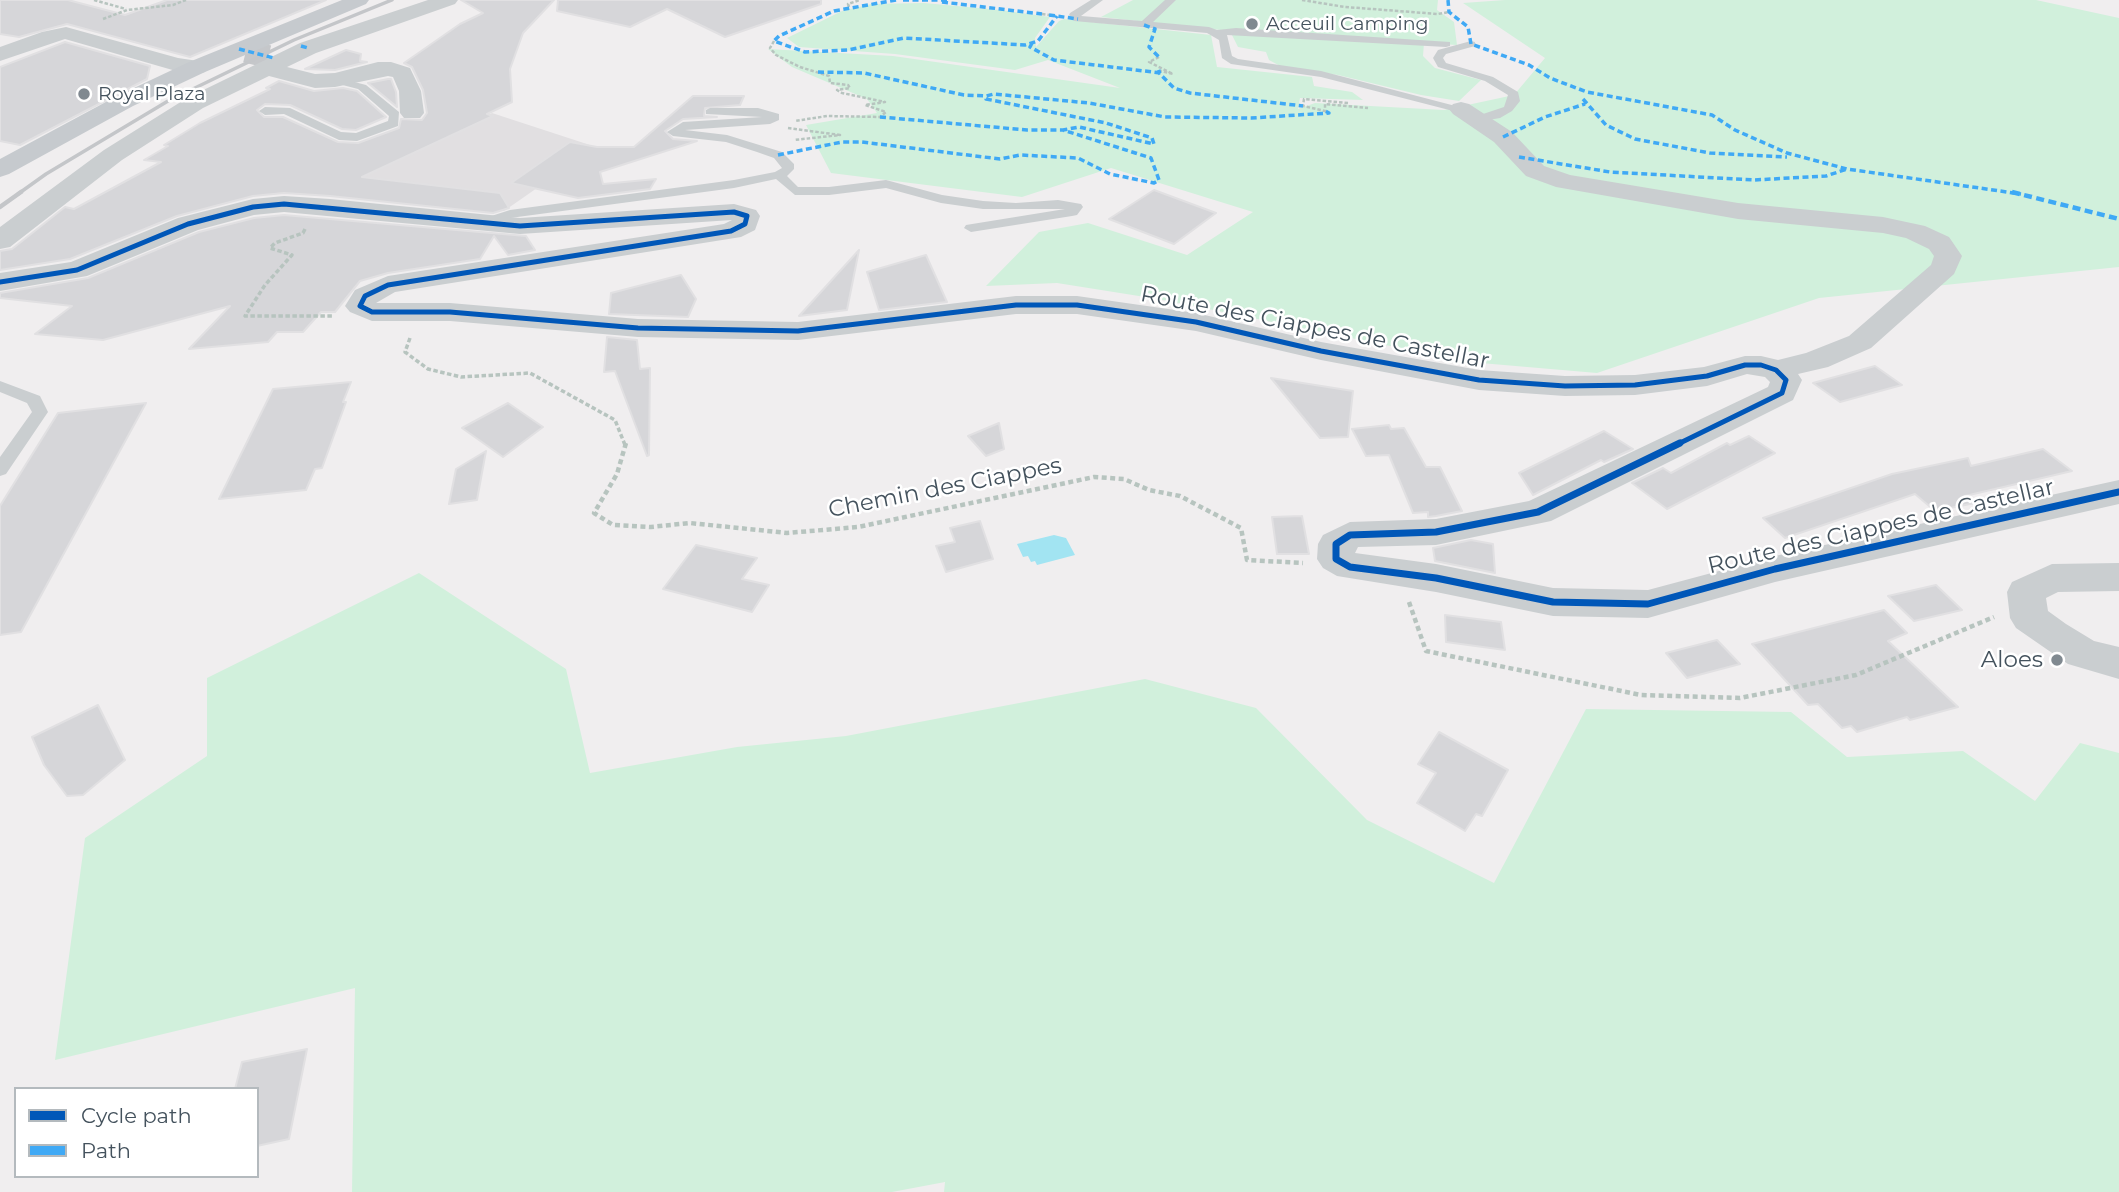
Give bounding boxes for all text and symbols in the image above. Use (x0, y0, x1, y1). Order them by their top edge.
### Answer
place label: Acceuil Camping (1266, 13, 1429, 35)
marker: Acceuil Camping (1244, 16, 1260, 32)
place label: Royal Plaza (98, 83, 205, 105)
marker: Royal Plaza (76, 86, 92, 102)
street label: Route des Ciappes de Castellar (1138, 281, 1492, 375)
street label: Chemin des Ciappes (826, 452, 1064, 524)
street label: Route des Ciappes de Castellar (1705, 474, 2057, 580)
place label: Aloes (1981, 646, 2043, 674)
marker: Aloes (2049, 652, 2065, 668)
legend (14, 1087, 259, 1178)
text: Cycle path (81, 1103, 192, 1128)
text: Path (81, 1138, 131, 1163)

